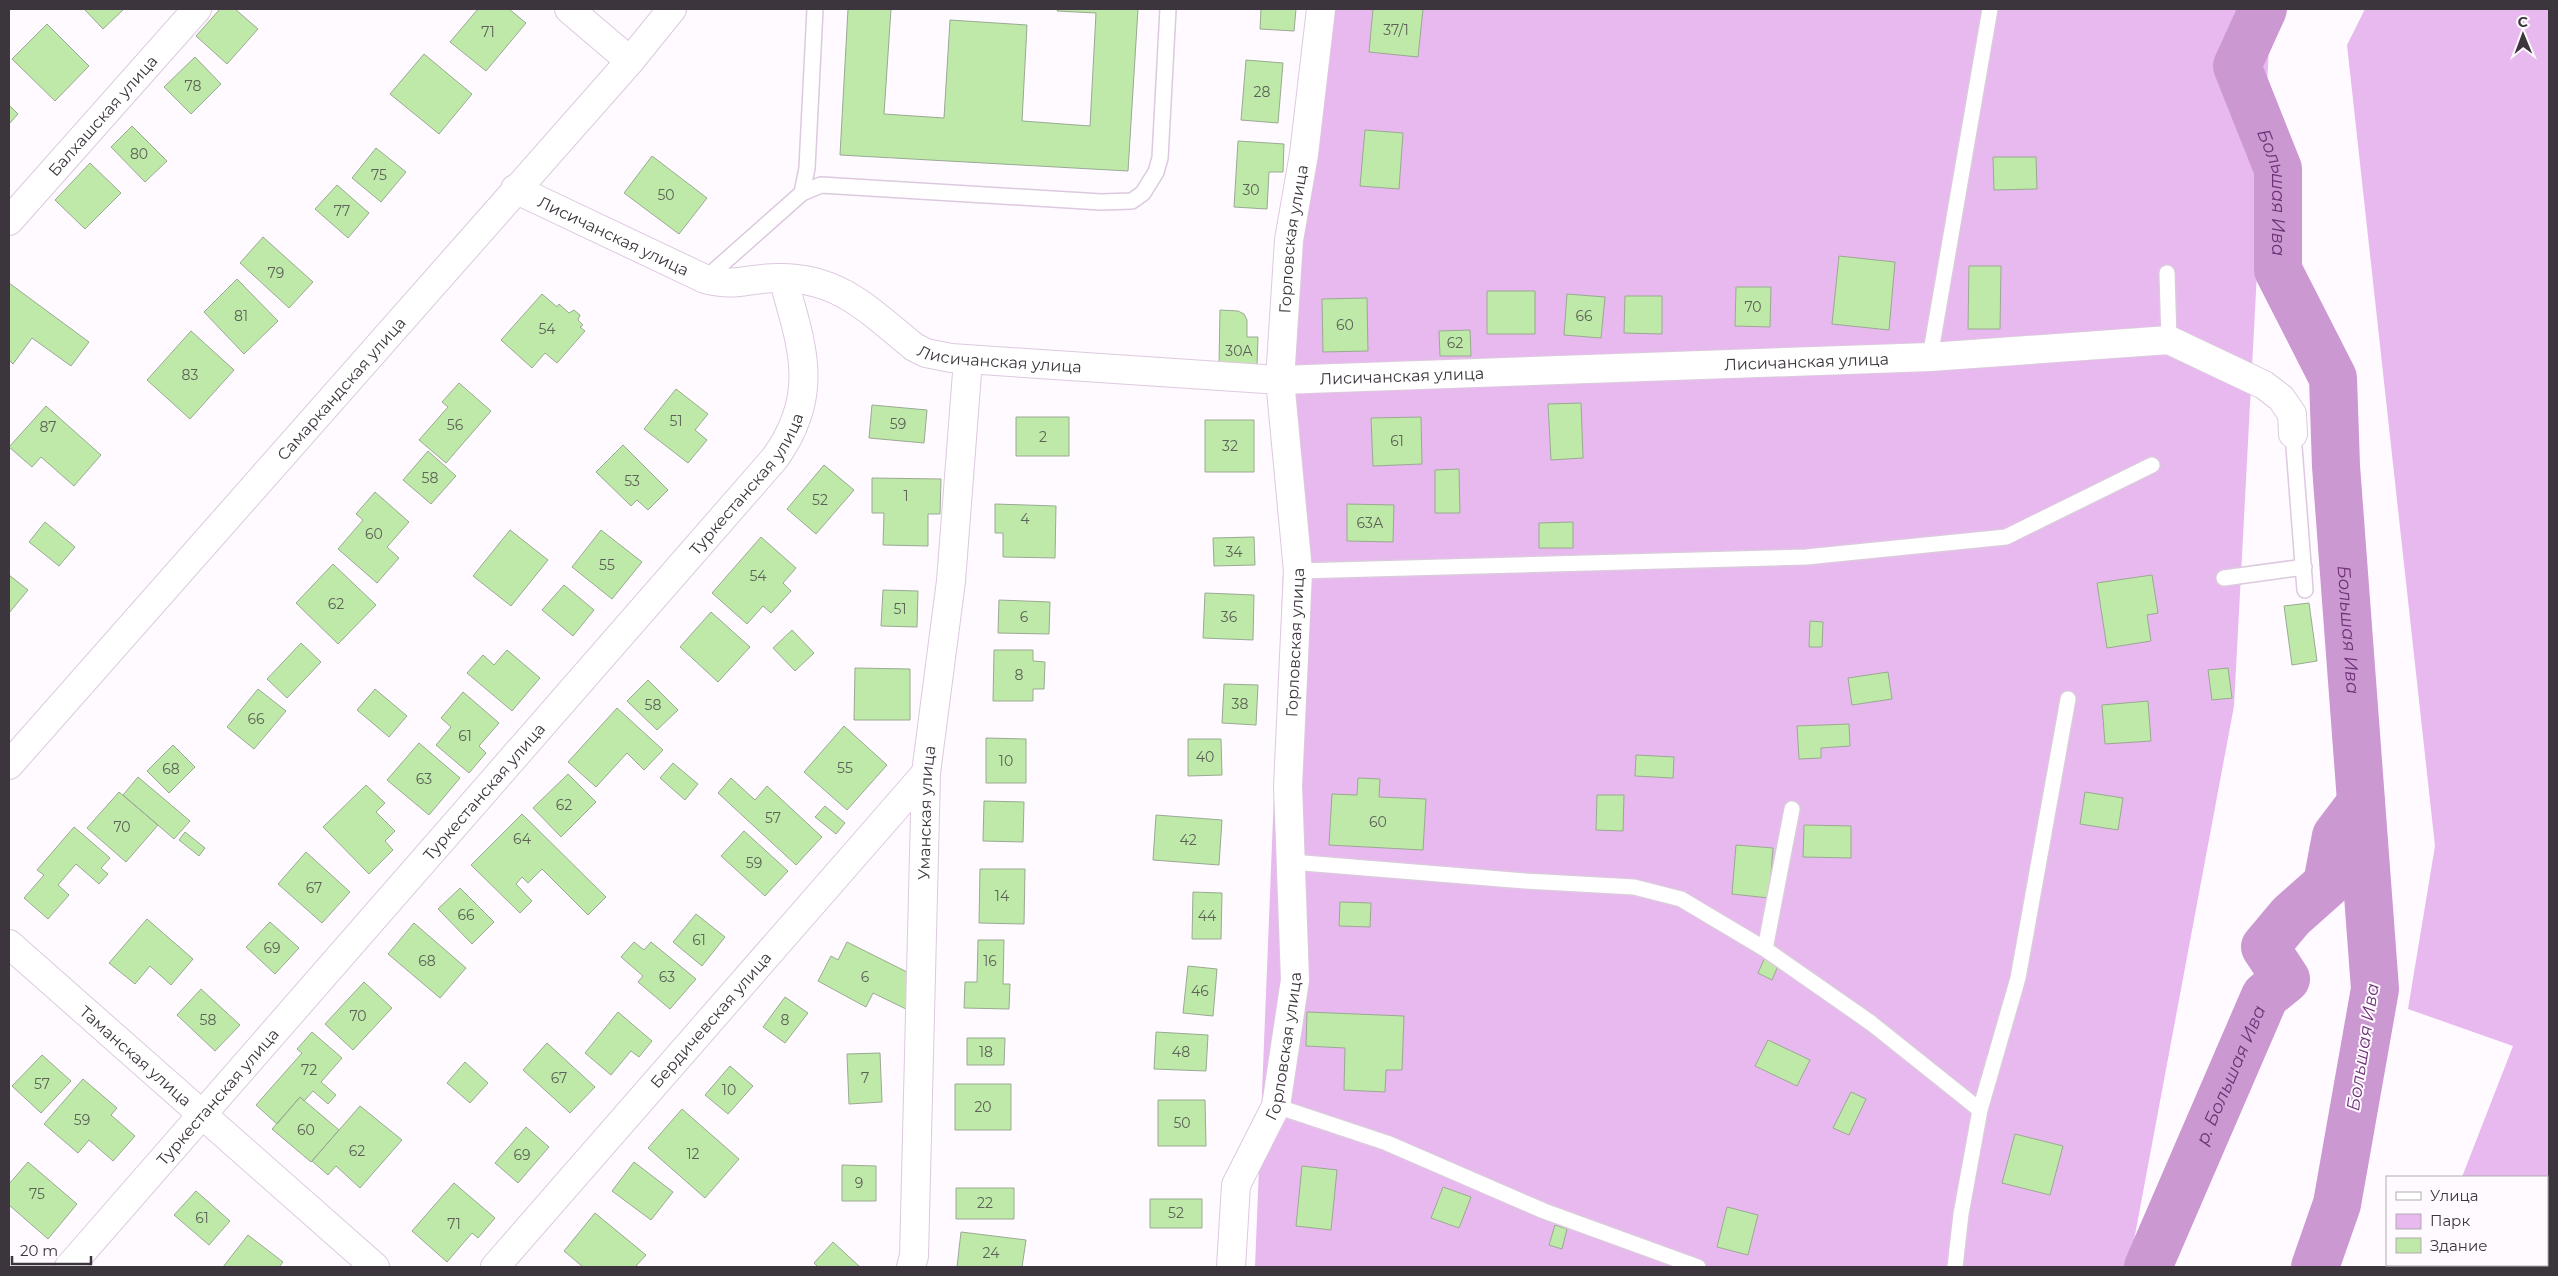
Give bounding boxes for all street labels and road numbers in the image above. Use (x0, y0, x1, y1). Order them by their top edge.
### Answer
street label: Балхашская улица (44, 52, 161, 180)
street label: Горловская улица (1275, 163, 1312, 314)
street label: Лисичанская улица (535, 192, 692, 280)
street label: Самаркандская улица (273, 313, 410, 464)
street label: Лисичанская улица (914, 341, 1082, 377)
street label: Лисичанская улица (1724, 349, 1889, 374)
street label: Лисичанская улица (1319, 364, 1484, 389)
street label: Туркестанская улица (686, 411, 807, 559)
street label: Горловская улица (1282, 567, 1308, 718)
street label: Туркестанская улица (419, 719, 549, 864)
street label: Уманская улица (914, 744, 939, 880)
street label: Бердичевская улица (646, 948, 776, 1092)
street label: Горловская улица (1261, 972, 1305, 1124)
street label: Таманская улица (76, 1002, 195, 1110)
street label: Туркестанская улица (153, 1025, 283, 1169)

